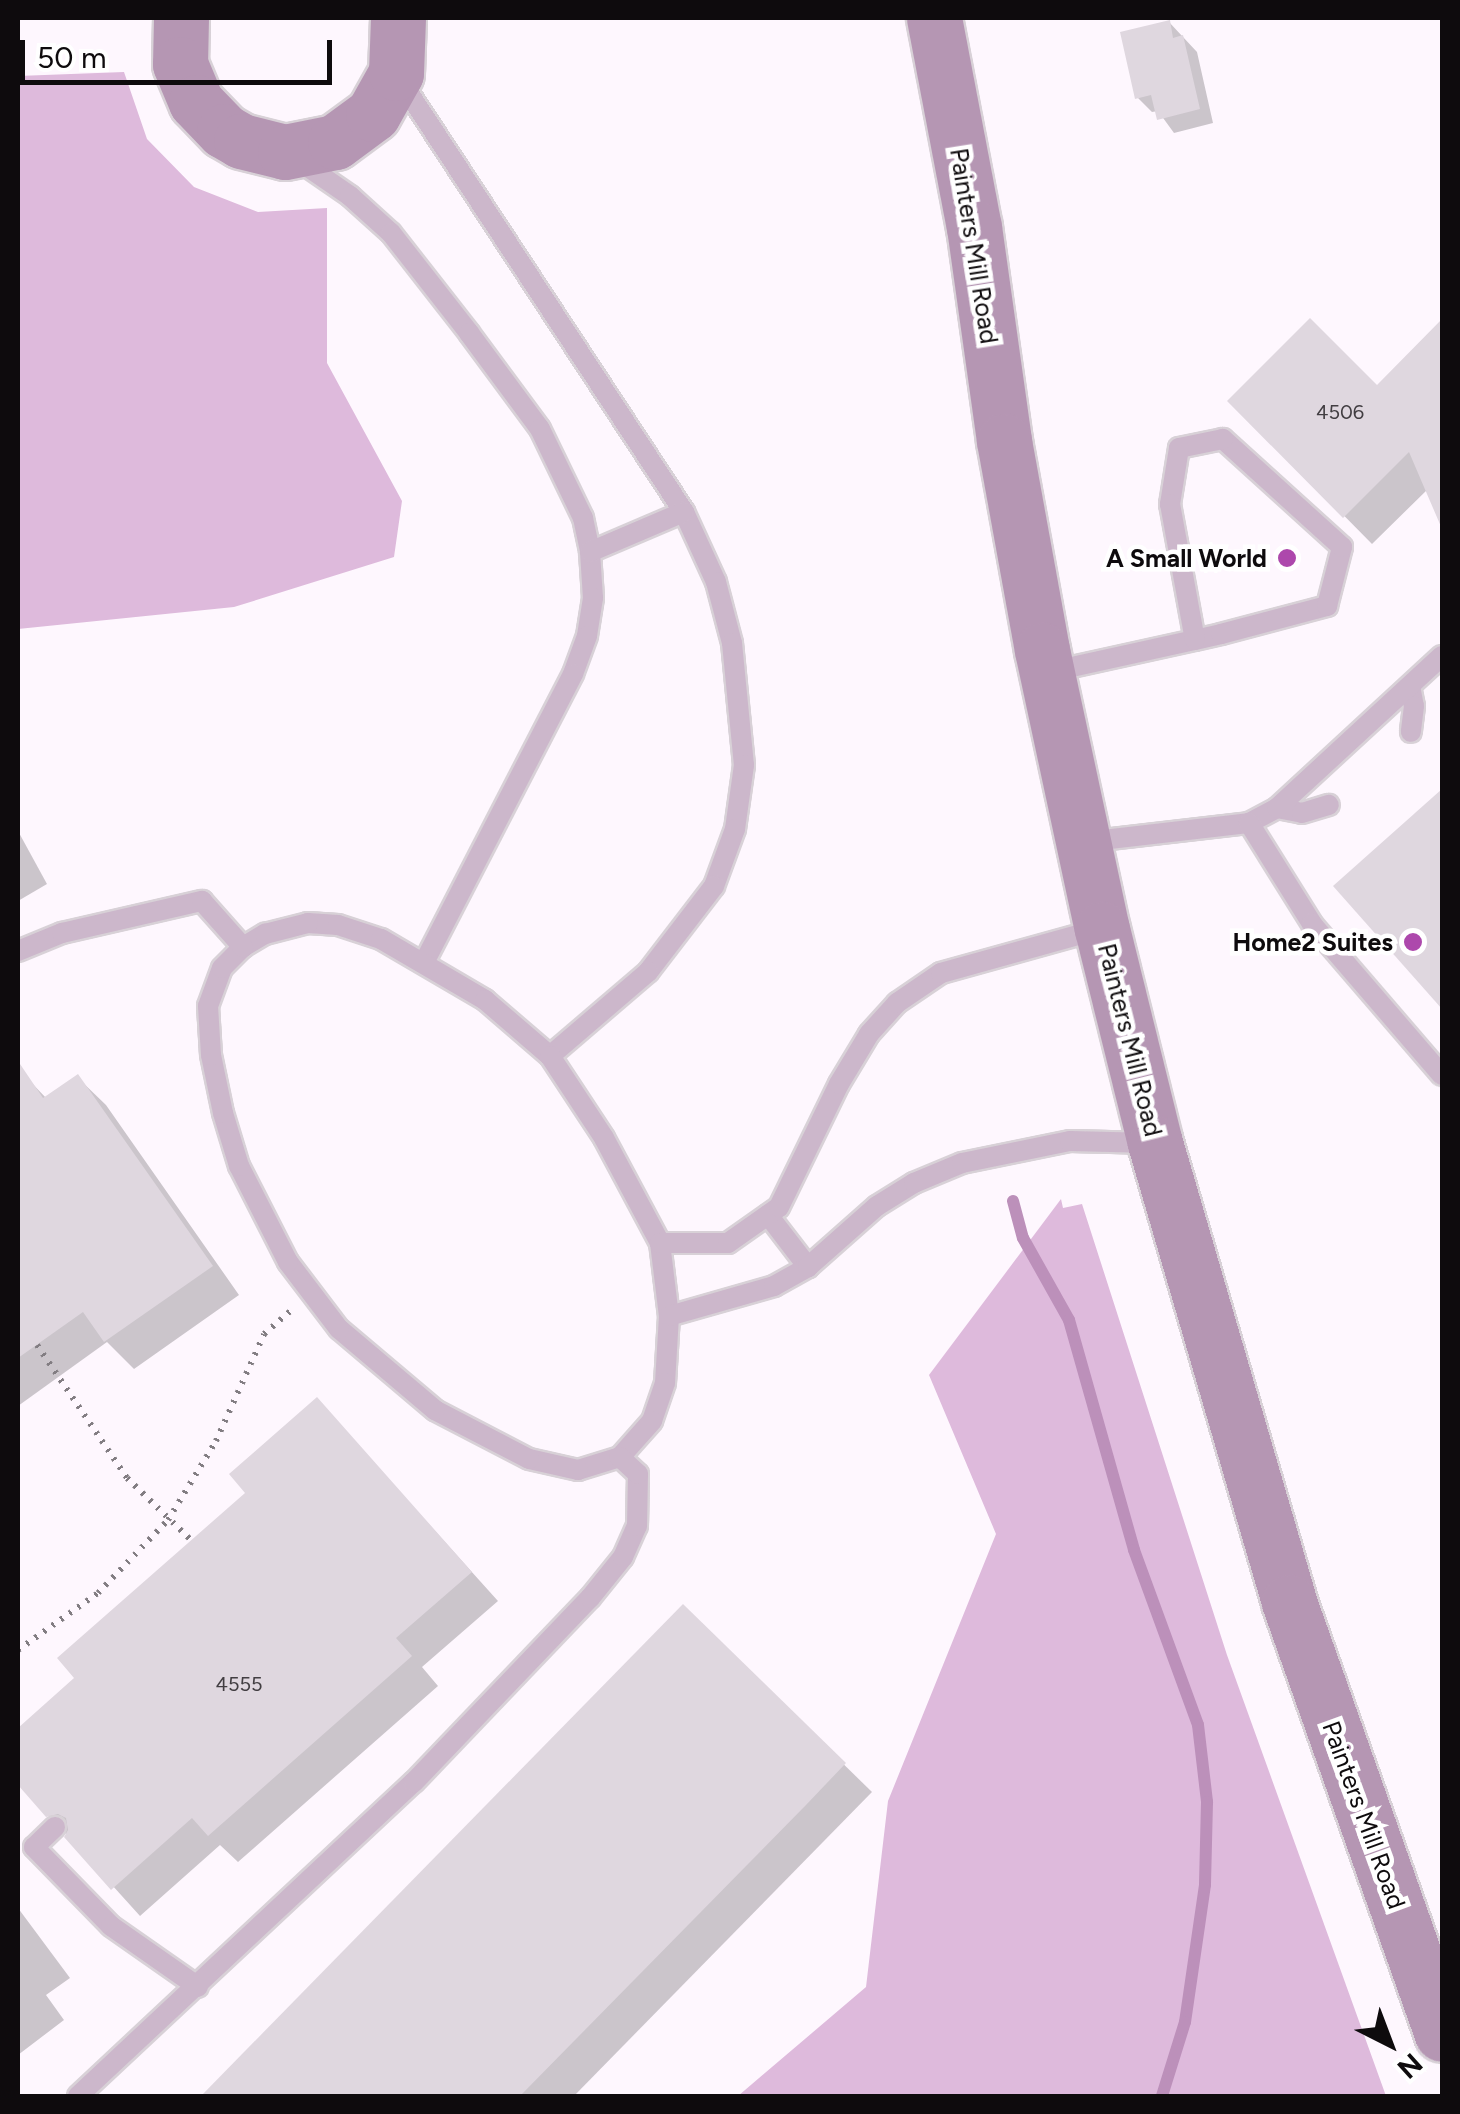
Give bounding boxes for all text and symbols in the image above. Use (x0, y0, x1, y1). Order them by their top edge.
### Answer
scale bar (25, 20, 338, 82)
text: 50 m (37, 39, 106, 76)
street label: Painters Mill Road (944, 146, 1004, 346)
house number: 4506 (1316, 400, 1364, 424)
place label: A Small World (1106, 543, 1267, 573)
marker: A Small World (1276, 547, 1298, 569)
place label: Home2 Suites (1232, 927, 1393, 957)
marker: Home2 Suites (1402, 931, 1424, 953)
street label: Painters Mill Road (1092, 940, 1168, 1140)
house number: 4555 (216, 1672, 262, 1696)
street label: Painters Mill Road (1316, 1717, 1412, 1913)
north arrow (1340, 1994, 1440, 2094)
text: N (1391, 2046, 1429, 2086)

